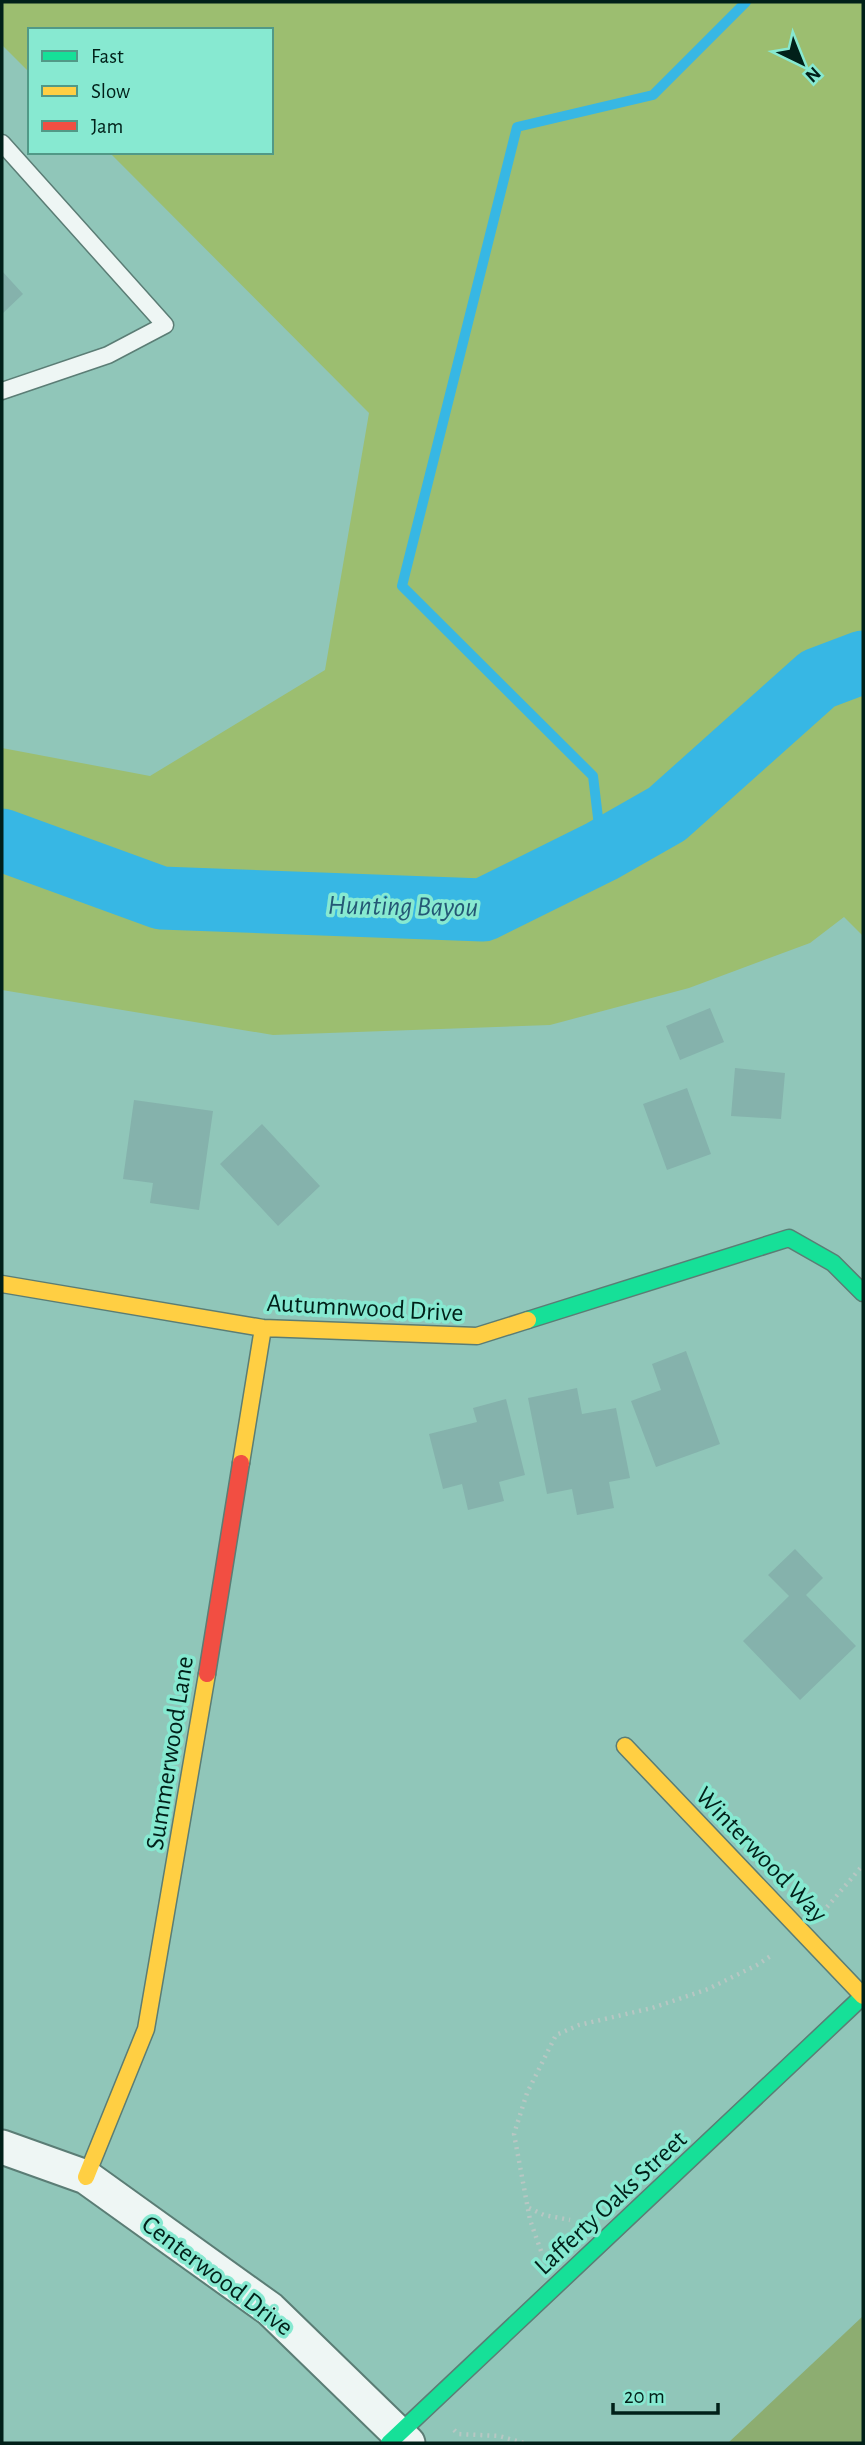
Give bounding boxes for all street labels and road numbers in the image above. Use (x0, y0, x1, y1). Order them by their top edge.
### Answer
street label: Autumnwood Drive (266, 1290, 464, 1326)
street label: Summerwood Lane (142, 1654, 198, 1852)
street label: Winterwood Way (691, 1782, 832, 1927)
street label: Lafferty Oaks Street (530, 2126, 692, 2280)
street label: Centerwood Drive (137, 2211, 298, 2341)

